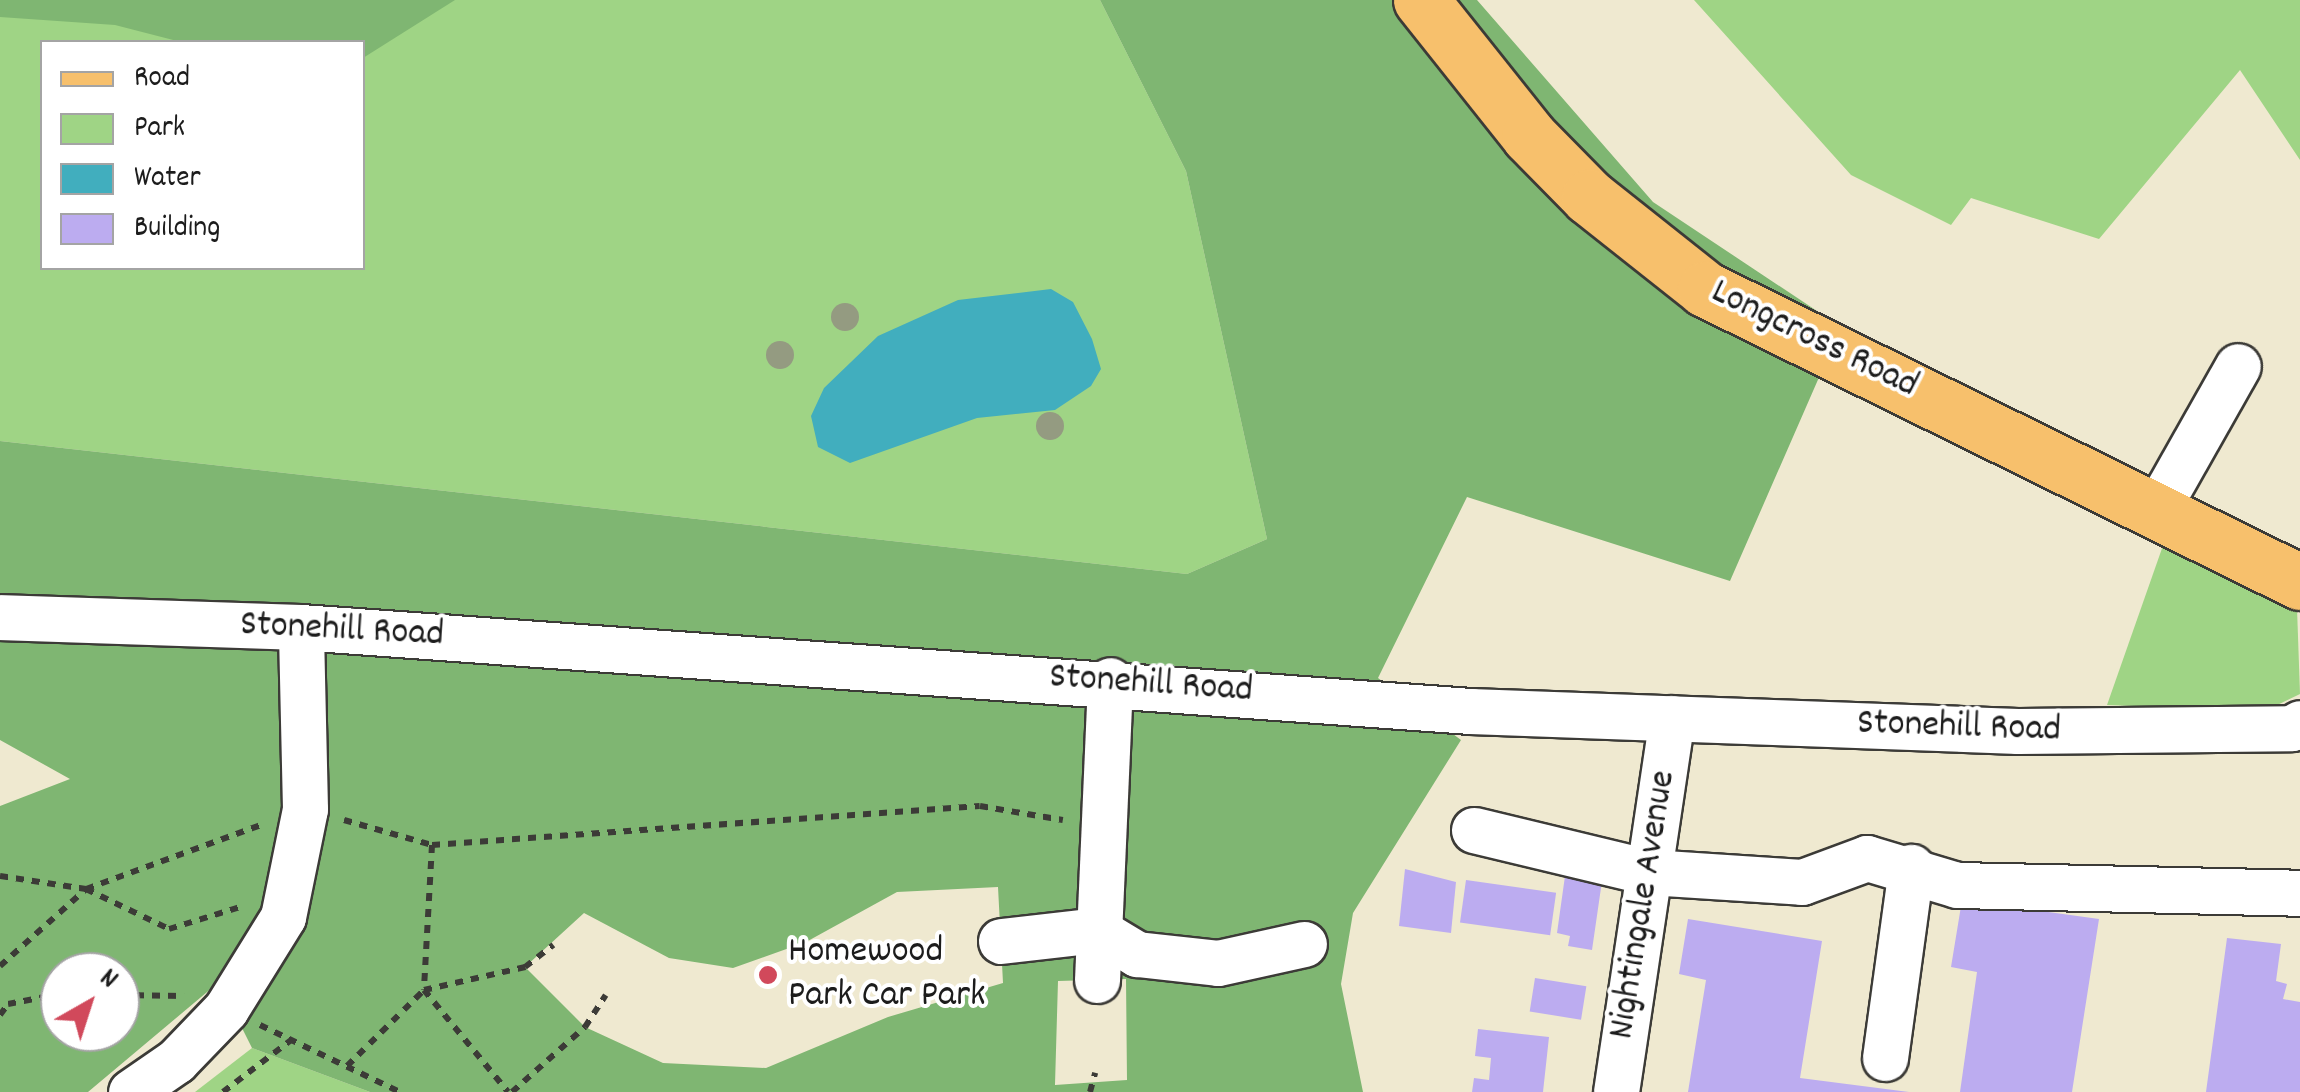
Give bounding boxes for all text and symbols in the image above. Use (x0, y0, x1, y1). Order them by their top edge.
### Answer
legend (40, 40, 365, 270)
text: Road (134, 58, 190, 101)
text: Park (134, 108, 185, 151)
text: Water (134, 158, 201, 201)
text: Building (134, 208, 220, 251)
street label: Longcross Road (1703, 270, 1925, 410)
street label: Stonehill Road (239, 603, 445, 659)
street label: Stonehill Road (1048, 655, 1254, 715)
street label: Stonehill Road (1856, 702, 2062, 754)
street label: Nightingale Avenue (1600, 767, 1688, 1043)
place label: Homewood Park Car Park (788, 930, 986, 1019)
north arrow (40, 952, 140, 1052)
text: N (90, 960, 126, 1000)
marker: Homewood Park Car Park (757, 964, 779, 986)

